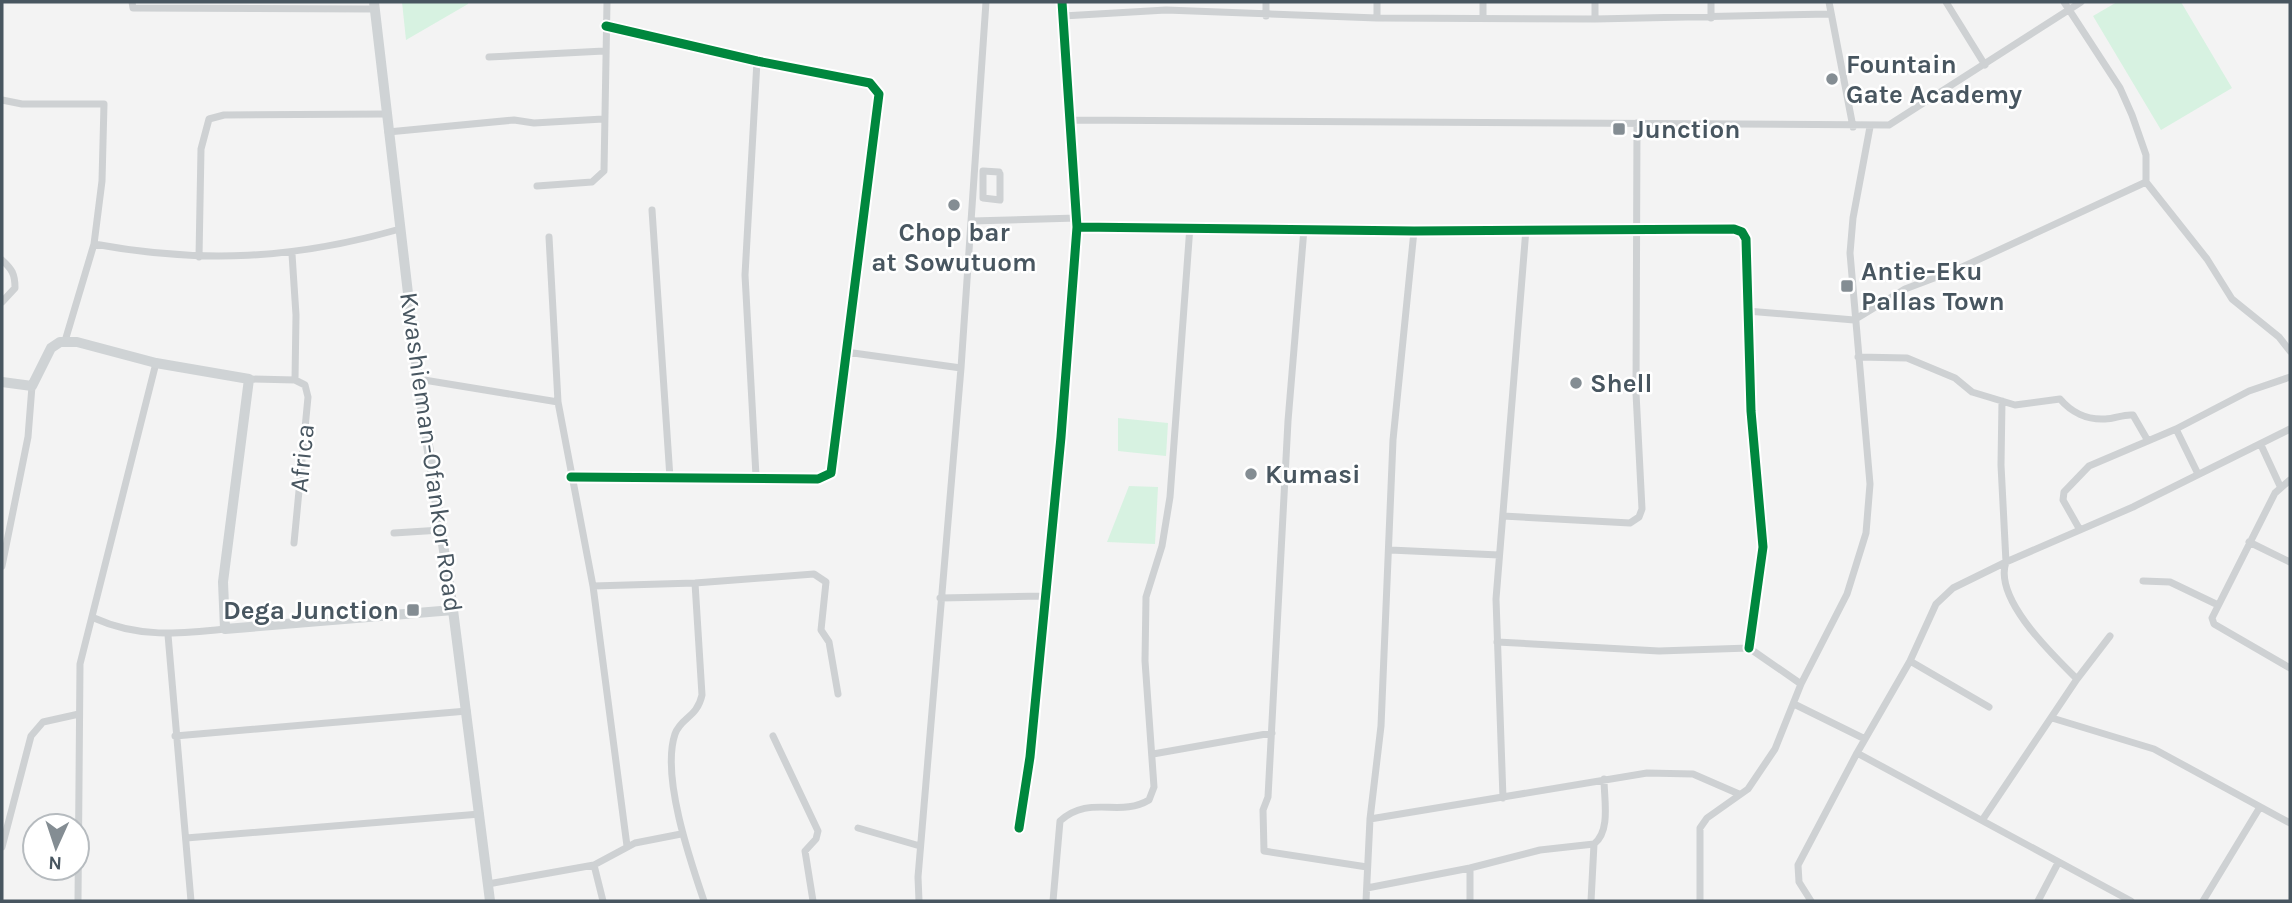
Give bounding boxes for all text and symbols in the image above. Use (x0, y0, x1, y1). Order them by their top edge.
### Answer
place label: Fountain Gate Academy (1846, 49, 2022, 110)
marker: Fountain Gate Academy (1824, 71, 1840, 87)
place label: Junction (1633, 114, 1741, 145)
marker: Junction (1611, 121, 1627, 137)
marker: Chop bar at Sowutuom (946, 197, 962, 213)
place label: Chop bar at Sowutuom (871, 217, 1037, 278)
place label: Antie-Eku Pallas Town (1861, 256, 2005, 317)
marker: Antie-Eku Pallas Town (1839, 278, 1855, 294)
street label: Kwashieman-Ofankor Road (393, 290, 469, 614)
place label: Shell (1590, 368, 1652, 399)
marker: Shell (1568, 375, 1584, 391)
street label: Africa (283, 422, 321, 494)
place label: Kumasi (1265, 459, 1360, 490)
marker: Kumasi (1243, 466, 1259, 482)
place label: Dega Junction (223, 595, 399, 626)
marker: Dega Junction (405, 602, 421, 618)
north arrow (21, 812, 91, 882)
text: N (48, 852, 63, 874)

